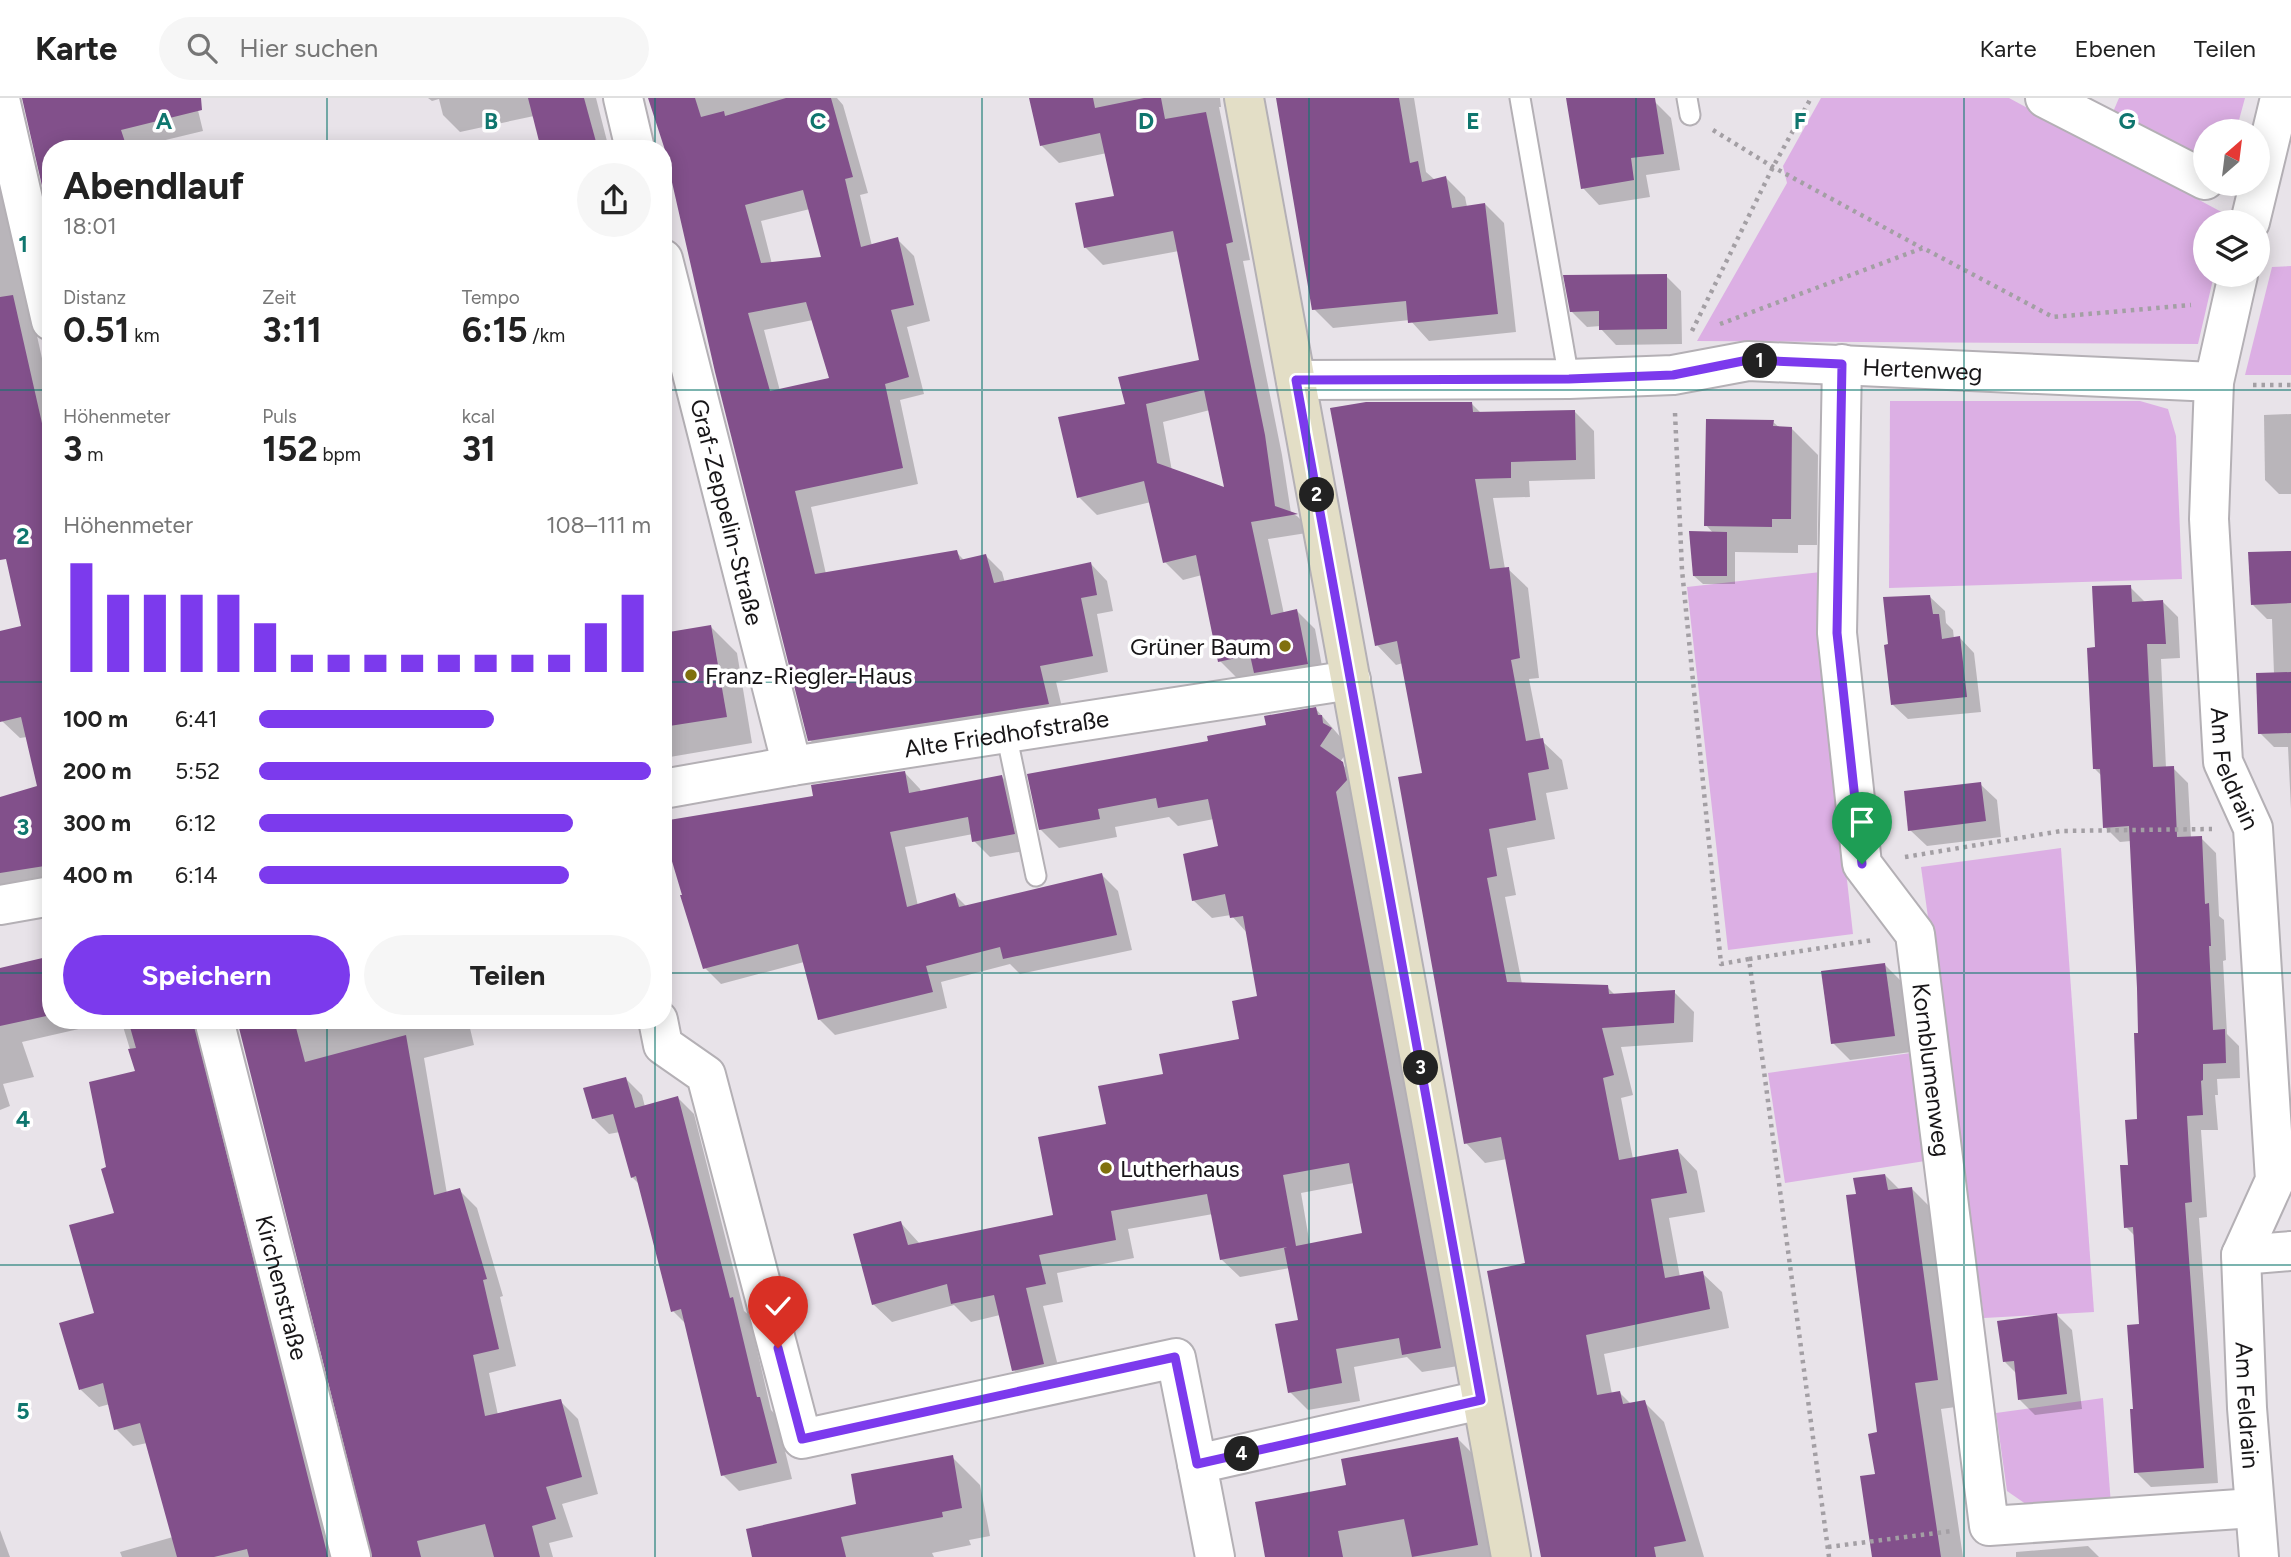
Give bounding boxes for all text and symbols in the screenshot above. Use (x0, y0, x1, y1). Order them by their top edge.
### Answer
search box (159, 17, 649, 80)
text: Karte (35, 29, 117, 68)
icon: search (183, 29, 221, 67)
text: Hier suchen (239, 32, 378, 64)
text: Karte (1980, 34, 2037, 63)
text: Ebenen (2075, 34, 2156, 63)
text: Teilen (2194, 34, 2256, 63)
text: A (156, 107, 173, 135)
text: B (484, 107, 498, 135)
text: C (810, 107, 827, 135)
text: D (1138, 107, 1154, 135)
text: E (1466, 107, 1480, 135)
text: F (1794, 107, 1807, 135)
text: G (2118, 107, 2136, 135)
north arrow (2193, 119, 2270, 196)
map controls (2193, 119, 2270, 287)
text: Abendlauf (63, 163, 244, 209)
button: share (577, 163, 651, 237)
button: layers (2193, 210, 2270, 287)
text: 18:01 (63, 212, 117, 240)
text: 1 (18, 230, 28, 258)
text: Distanz (63, 286, 126, 309)
text: Zeit (262, 286, 296, 309)
text: Tempo (462, 286, 520, 309)
text: 0.51 (63, 309, 129, 351)
text: 3:11 (262, 309, 322, 351)
text: 6:15 (462, 309, 528, 351)
text: km (129, 324, 160, 347)
text: /km (528, 324, 565, 347)
pin: 1 (1742, 344, 1778, 378)
text: 1 (1755, 349, 1764, 372)
street label: Hertenweg (1862, 352, 1983, 386)
street label: Graf-Zeppelin-Straße (685, 396, 770, 628)
text: Höhenmeter (63, 405, 170, 428)
text: Puls (262, 405, 297, 428)
text: kcal (462, 405, 495, 428)
text: 3 (63, 428, 82, 470)
text: 152 (262, 428, 318, 470)
text: 31 (462, 428, 496, 470)
text: m (82, 443, 103, 466)
text: bpm (318, 443, 361, 466)
pin: 2 (1300, 478, 1334, 512)
text: 2 (1311, 483, 1322, 506)
text: Höhenmeter (63, 511, 193, 539)
text: 108–111 m (546, 511, 651, 539)
text: 2 (16, 522, 30, 550)
place label: Grüner Baum (1130, 632, 1271, 661)
marker: Grüner Baum (1277, 638, 1293, 654)
place label: Franz-Riegler-Haus (705, 661, 912, 690)
marker: Franz-Riegler-Haus (683, 667, 699, 683)
street label: Alte Friedhofstraße (902, 703, 1111, 763)
text: 100 m (63, 705, 128, 733)
text: 6:41 (175, 705, 218, 733)
street label: Am Feldrain (2205, 706, 2266, 834)
text: 200 m (63, 757, 132, 785)
text: 5:52 (175, 757, 220, 785)
pin (1832, 792, 1892, 864)
icon: arrive (1843, 803, 1881, 841)
text: 300 m (63, 809, 131, 837)
text: 6:12 (175, 809, 216, 837)
text: 3 (17, 813, 29, 841)
text: 400 m (63, 861, 133, 889)
text: 6:14 (175, 861, 218, 889)
button: Speichern (63, 935, 350, 1015)
button: Teilen (364, 935, 651, 1015)
street label: Kornblumenweg (1907, 981, 1957, 1158)
pin: 3 (1404, 1051, 1438, 1086)
text: 3 (1415, 1056, 1426, 1079)
text: 4 (16, 1105, 30, 1133)
place label: Lutherhaus (1120, 1154, 1240, 1183)
marker: Lutherhaus (1098, 1160, 1114, 1176)
street label: Kirchenstraße (250, 1212, 315, 1363)
pin (748, 1276, 808, 1348)
icon: check (759, 1287, 797, 1325)
street label: Am Feldrain (2230, 1341, 2266, 1470)
text: 5 (16, 1397, 30, 1425)
pin: 4 (1224, 1436, 1260, 1472)
text: 4 (1235, 1442, 1248, 1465)

